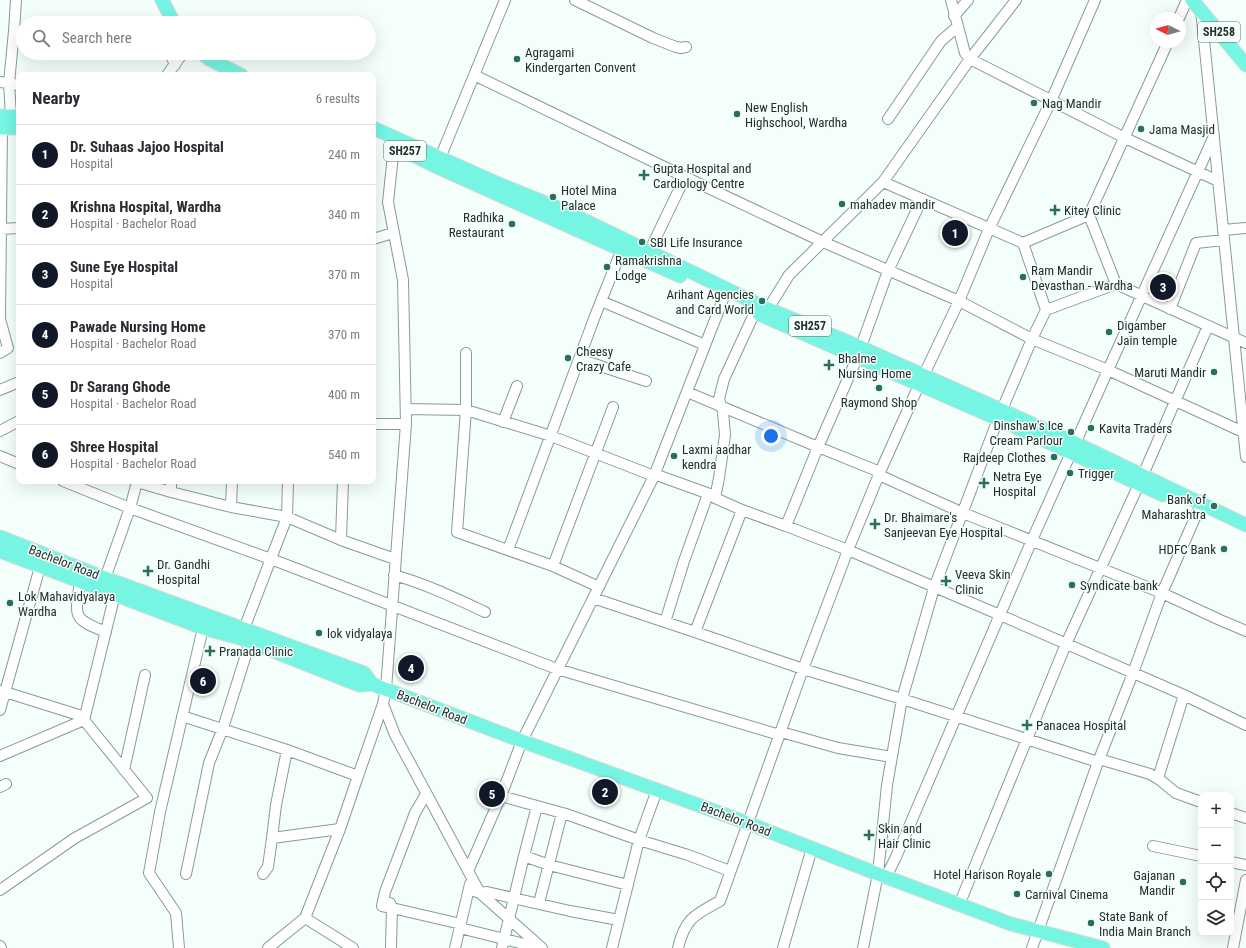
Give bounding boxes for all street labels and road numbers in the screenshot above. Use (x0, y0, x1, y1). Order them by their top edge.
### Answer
road number: SH258 (1198, 22, 1240, 42)
road number: SH257 (384, 141, 426, 161)
road number: SH257 (789, 316, 831, 336)
street label: Bachelor Road (27, 542, 101, 582)
street label: Bachelor Road (395, 687, 469, 727)
street label: Bachelor Road (699, 799, 773, 839)

